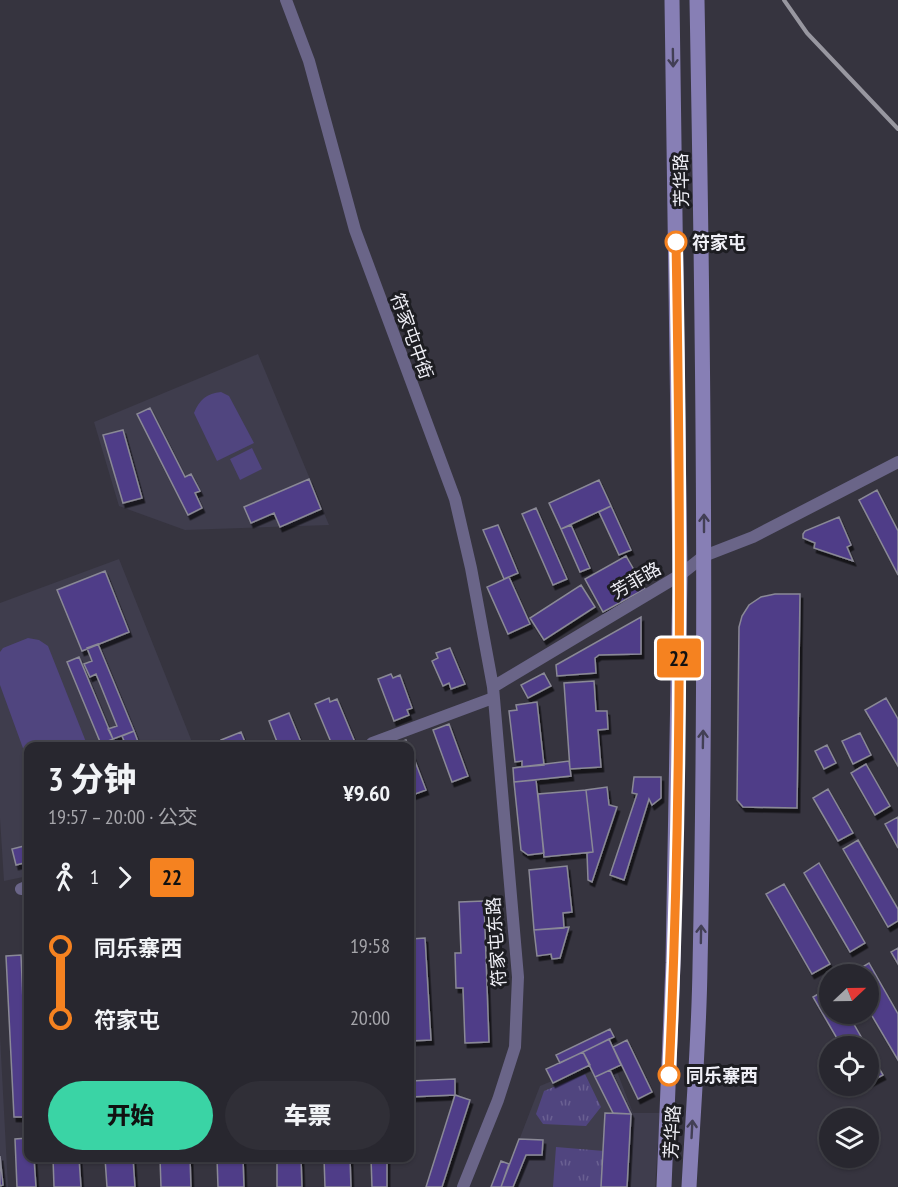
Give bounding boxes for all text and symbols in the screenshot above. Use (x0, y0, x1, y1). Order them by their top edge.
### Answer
one-way arrow (667, 48, 678, 68)
street label: 芳华路 (669, 153, 693, 207)
marker: 符家屯 (665, 231, 687, 253)
place label: 符家屯 (692, 231, 746, 254)
street label: 符家屯中街 (386, 290, 438, 382)
one-way arrow (698, 513, 710, 533)
street label: 芳菲路 (607, 557, 665, 603)
line badge: 22 (652, 638, 706, 678)
text: 22 (669, 645, 689, 672)
one-way arrow (697, 729, 709, 749)
text: 3 分钟 (48, 757, 137, 800)
text: ¥9.60 (343, 779, 390, 807)
text: 19:57 – 20:00 · 公交 (48, 804, 198, 830)
icon: walk (48, 861, 81, 894)
icon: forward (108, 861, 141, 894)
text: 1 (90, 864, 99, 890)
text: 22 (162, 864, 182, 891)
street label: 符家屯东路 (481, 896, 511, 988)
one-way arrow (695, 924, 706, 944)
text: 19:58 (350, 933, 390, 959)
text: 同乐寨西 (94, 934, 182, 962)
north arrow (819, 964, 879, 1024)
map controls (819, 964, 879, 1168)
text: 20:00 (350, 1005, 390, 1031)
text: 符家屯 (94, 1006, 160, 1034)
button: locate (819, 1036, 879, 1096)
marker: 同乐寨西 (658, 1064, 680, 1086)
place label: 同乐寨西 (686, 1064, 758, 1087)
button: 开始 (48, 1081, 213, 1150)
button: 车票 (225, 1081, 390, 1150)
street label: 芳华路 (659, 1104, 685, 1160)
button: layers (819, 1108, 879, 1168)
one-way arrow (687, 1119, 698, 1139)

